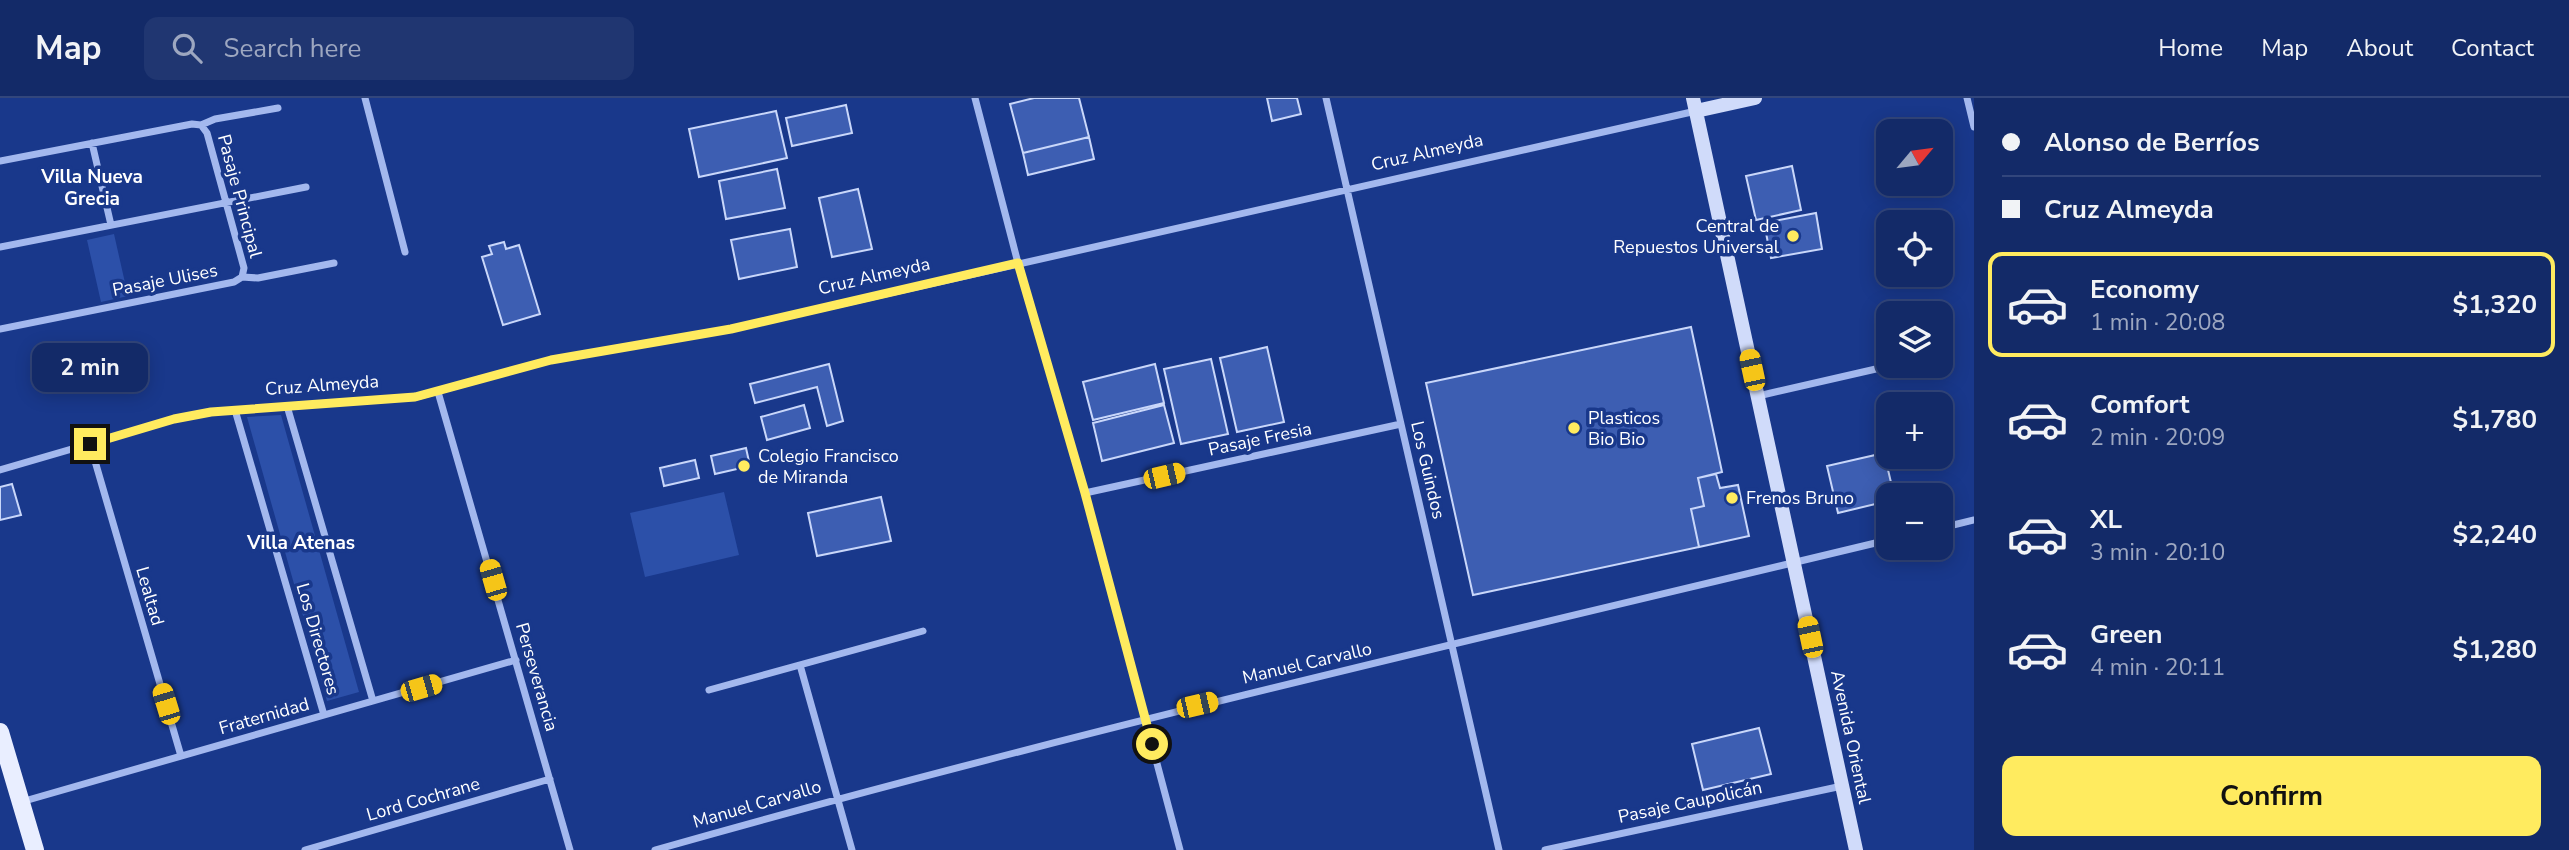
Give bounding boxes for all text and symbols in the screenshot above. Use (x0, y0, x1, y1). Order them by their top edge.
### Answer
search box (144, 17, 634, 80)
text: Map (35, 26, 102, 71)
icon: search (168, 29, 206, 67)
text: Search here (224, 31, 361, 66)
text: Home (2158, 32, 2223, 64)
text: Map (2261, 32, 2308, 64)
text: About (2346, 32, 2413, 64)
text: Contact (2451, 32, 2534, 64)
north arrow (1876, 119, 1953, 196)
map controls (1876, 119, 1953, 560)
text: Alonso de Berríos (2044, 125, 2260, 160)
street label: Cruz Almeyda (1369, 127, 1485, 177)
street label: Pasaje Principal (212, 132, 268, 261)
district label: Villa Nueva Grecia (40, 164, 143, 212)
text: Cruz Almeyda (2044, 192, 2214, 227)
button: locate (1876, 210, 1953, 287)
place label: Central de Repuestos Universal (1613, 214, 1780, 259)
marker: Central de Repuestos Universal (1785, 228, 1801, 244)
street label: Cruz Almeyda (816, 251, 932, 301)
street label: Pasaje Ulises (110, 258, 220, 302)
text: Economy (2090, 272, 2199, 307)
icon: car (2006, 273, 2069, 336)
text: $1,320 (2453, 287, 2537, 322)
button: layers (1876, 301, 1953, 378)
text: 1 min · 20:08 (2090, 307, 2225, 338)
callout: 2 min (32, 342, 148, 392)
car (1738, 347, 1767, 393)
text: 2 min (60, 352, 120, 383)
street label: Cruz Almeyda (264, 369, 380, 401)
text: Comfort (2090, 387, 2190, 422)
icon: car (2006, 388, 2069, 451)
button: + (1876, 392, 1953, 469)
text: $1,780 (2453, 402, 2537, 437)
place label: Plasticos Bio Bio (1588, 406, 1660, 451)
street label: Pasaje Fresia (1206, 416, 1314, 462)
street label: Los Guindos (1405, 419, 1451, 521)
marker: Plasticos Bio Bio (1566, 420, 1582, 436)
text: 2 min · 20:09 (2090, 422, 2225, 453)
route end (74, 428, 106, 460)
place label: Colegio Francisco de Miranda (758, 444, 899, 489)
marker: Colegio Francisco de Miranda (736, 458, 752, 474)
car (1142, 461, 1187, 491)
button: − (1876, 483, 1953, 560)
place label: Frenos Bruno (1746, 486, 1854, 510)
marker: Frenos Bruno (1724, 490, 1740, 506)
text: XL (2090, 502, 2122, 537)
icon: car (2006, 503, 2069, 566)
text: $2,240 (2453, 517, 2537, 552)
district label: Villa Atenas (246, 530, 355, 556)
text: 3 min · 20:10 (2090, 537, 2225, 568)
car (478, 557, 509, 603)
street label: Lealtad (130, 564, 170, 628)
street label: Los Directores (291, 580, 345, 698)
car (1796, 614, 1825, 660)
text: Green (2090, 617, 2163, 652)
icon: car (2006, 618, 2069, 681)
street label: Perseverancia (510, 620, 564, 734)
text: $1,280 (2453, 632, 2537, 667)
street label: Manuel Carvallo (1240, 636, 1374, 690)
text: 4 min · 20:11 (2090, 652, 2225, 683)
street label: Avenida Oriental (1825, 668, 1877, 807)
car (398, 672, 445, 704)
car (150, 681, 183, 727)
car (1175, 690, 1220, 720)
street label: Fraternidad (216, 692, 312, 740)
route start (1136, 728, 1168, 760)
button: Confirm (2002, 756, 2541, 836)
street label: Lord Cochrane (364, 771, 482, 827)
street label: Manuel Carvallo (690, 774, 824, 834)
street label: Pasaje Caupolicán (1616, 775, 1764, 829)

